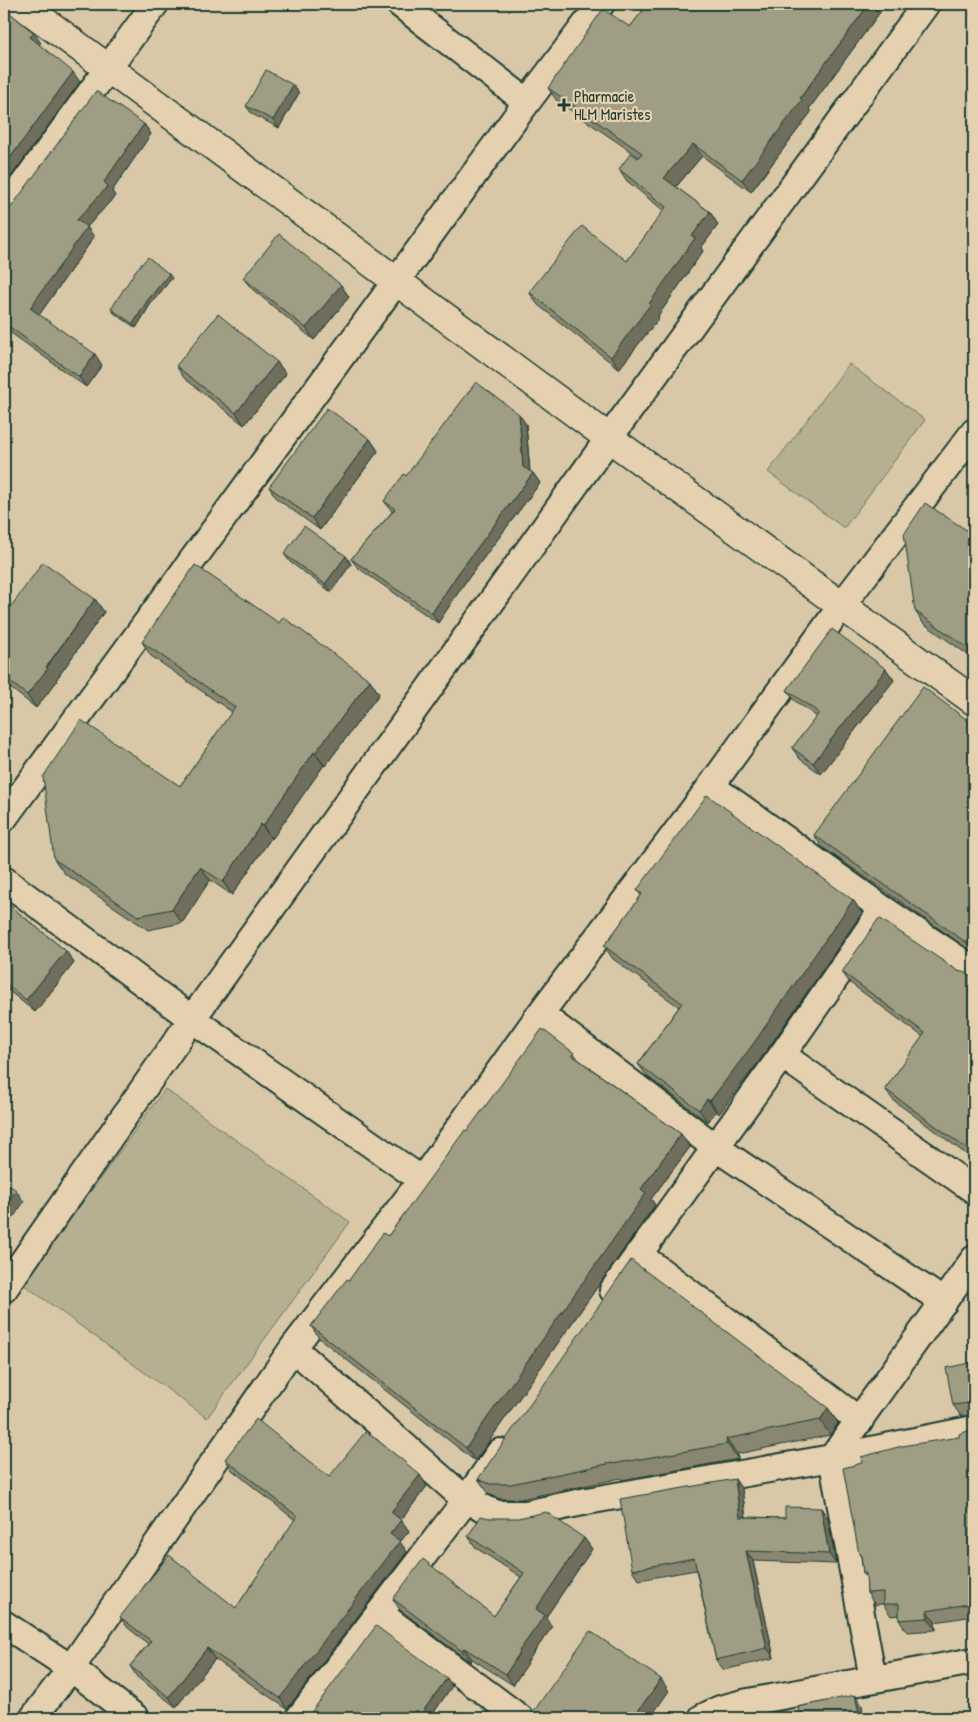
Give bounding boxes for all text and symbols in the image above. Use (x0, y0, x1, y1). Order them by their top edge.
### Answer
place label: Pharmacie HLM Maristes (574, 85, 650, 125)
marker: Pharmacie HLM Maristes (558, 99, 570, 111)

